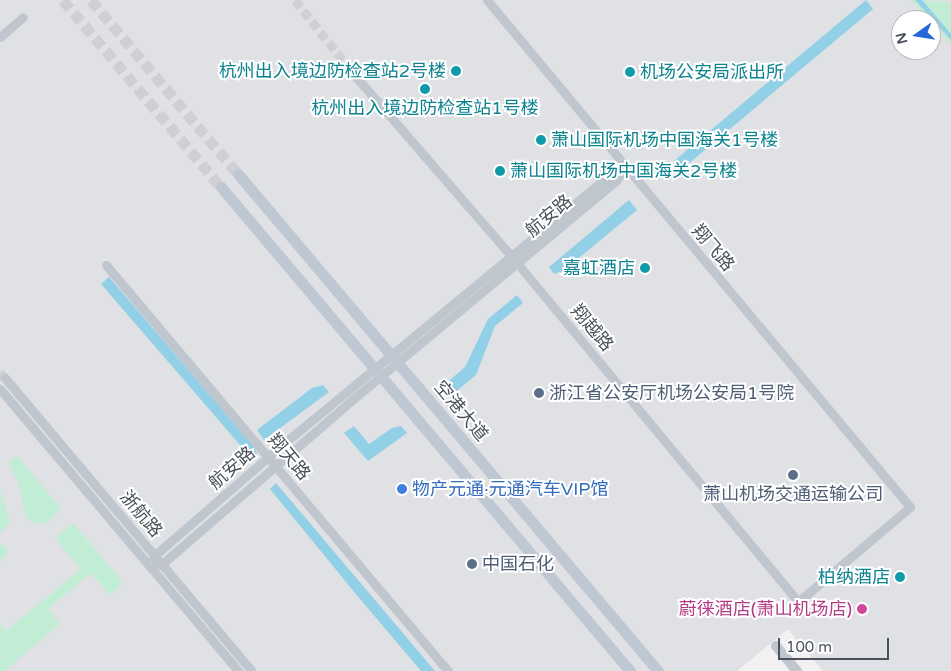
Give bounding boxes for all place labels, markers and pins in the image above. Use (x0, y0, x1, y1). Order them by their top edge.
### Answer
place label: 杭州出入境边防检查站2号楼 (219, 60, 446, 82)
place label: 机场公安局派出所 (640, 61, 784, 83)
marker: 杭州出入境边防检查站2号楼 (450, 65, 462, 77)
marker: 机场公安局派出所 (624, 66, 636, 78)
marker: 杭州出入境边防检查站1号楼 (419, 83, 431, 95)
place label: 杭州出入境边防检查站1号楼 (311, 97, 539, 119)
place label: 萧山国际机场中国海关1号楼 (551, 129, 778, 151)
marker: 萧山国际机场中国海关1号楼 (535, 134, 547, 146)
place label: 萧山国际机场中国海关2号楼 (510, 160, 737, 182)
marker: 萧山国际机场中国海关2号楼 (494, 165, 506, 177)
place label: 嘉虹酒店 (563, 257, 635, 279)
marker: 嘉虹酒店 (639, 262, 651, 274)
place label: 浙江省公安厅机场公安局1号院 (549, 382, 794, 404)
marker: 浙江省公安厅机场公安局1号院 (533, 387, 545, 399)
marker: 萧山机场交通运输公司 (787, 469, 799, 481)
place label: 物产元通·元通汽车VIP馆 (412, 478, 608, 500)
marker: 物产元通·元通汽车VIP馆 (396, 483, 408, 495)
place label: 萧山机场交通运输公司 (703, 483, 883, 505)
place label: 中国石化 (482, 553, 554, 575)
marker: 中国石化 (466, 558, 478, 570)
place label: 柏纳酒店 (818, 566, 890, 588)
marker: 柏纳酒店 (894, 571, 906, 583)
place label: 蔚徕酒店(萧山机场店) (679, 598, 852, 620)
marker: 蔚徕酒店(萧山机场店) (856, 603, 868, 615)

